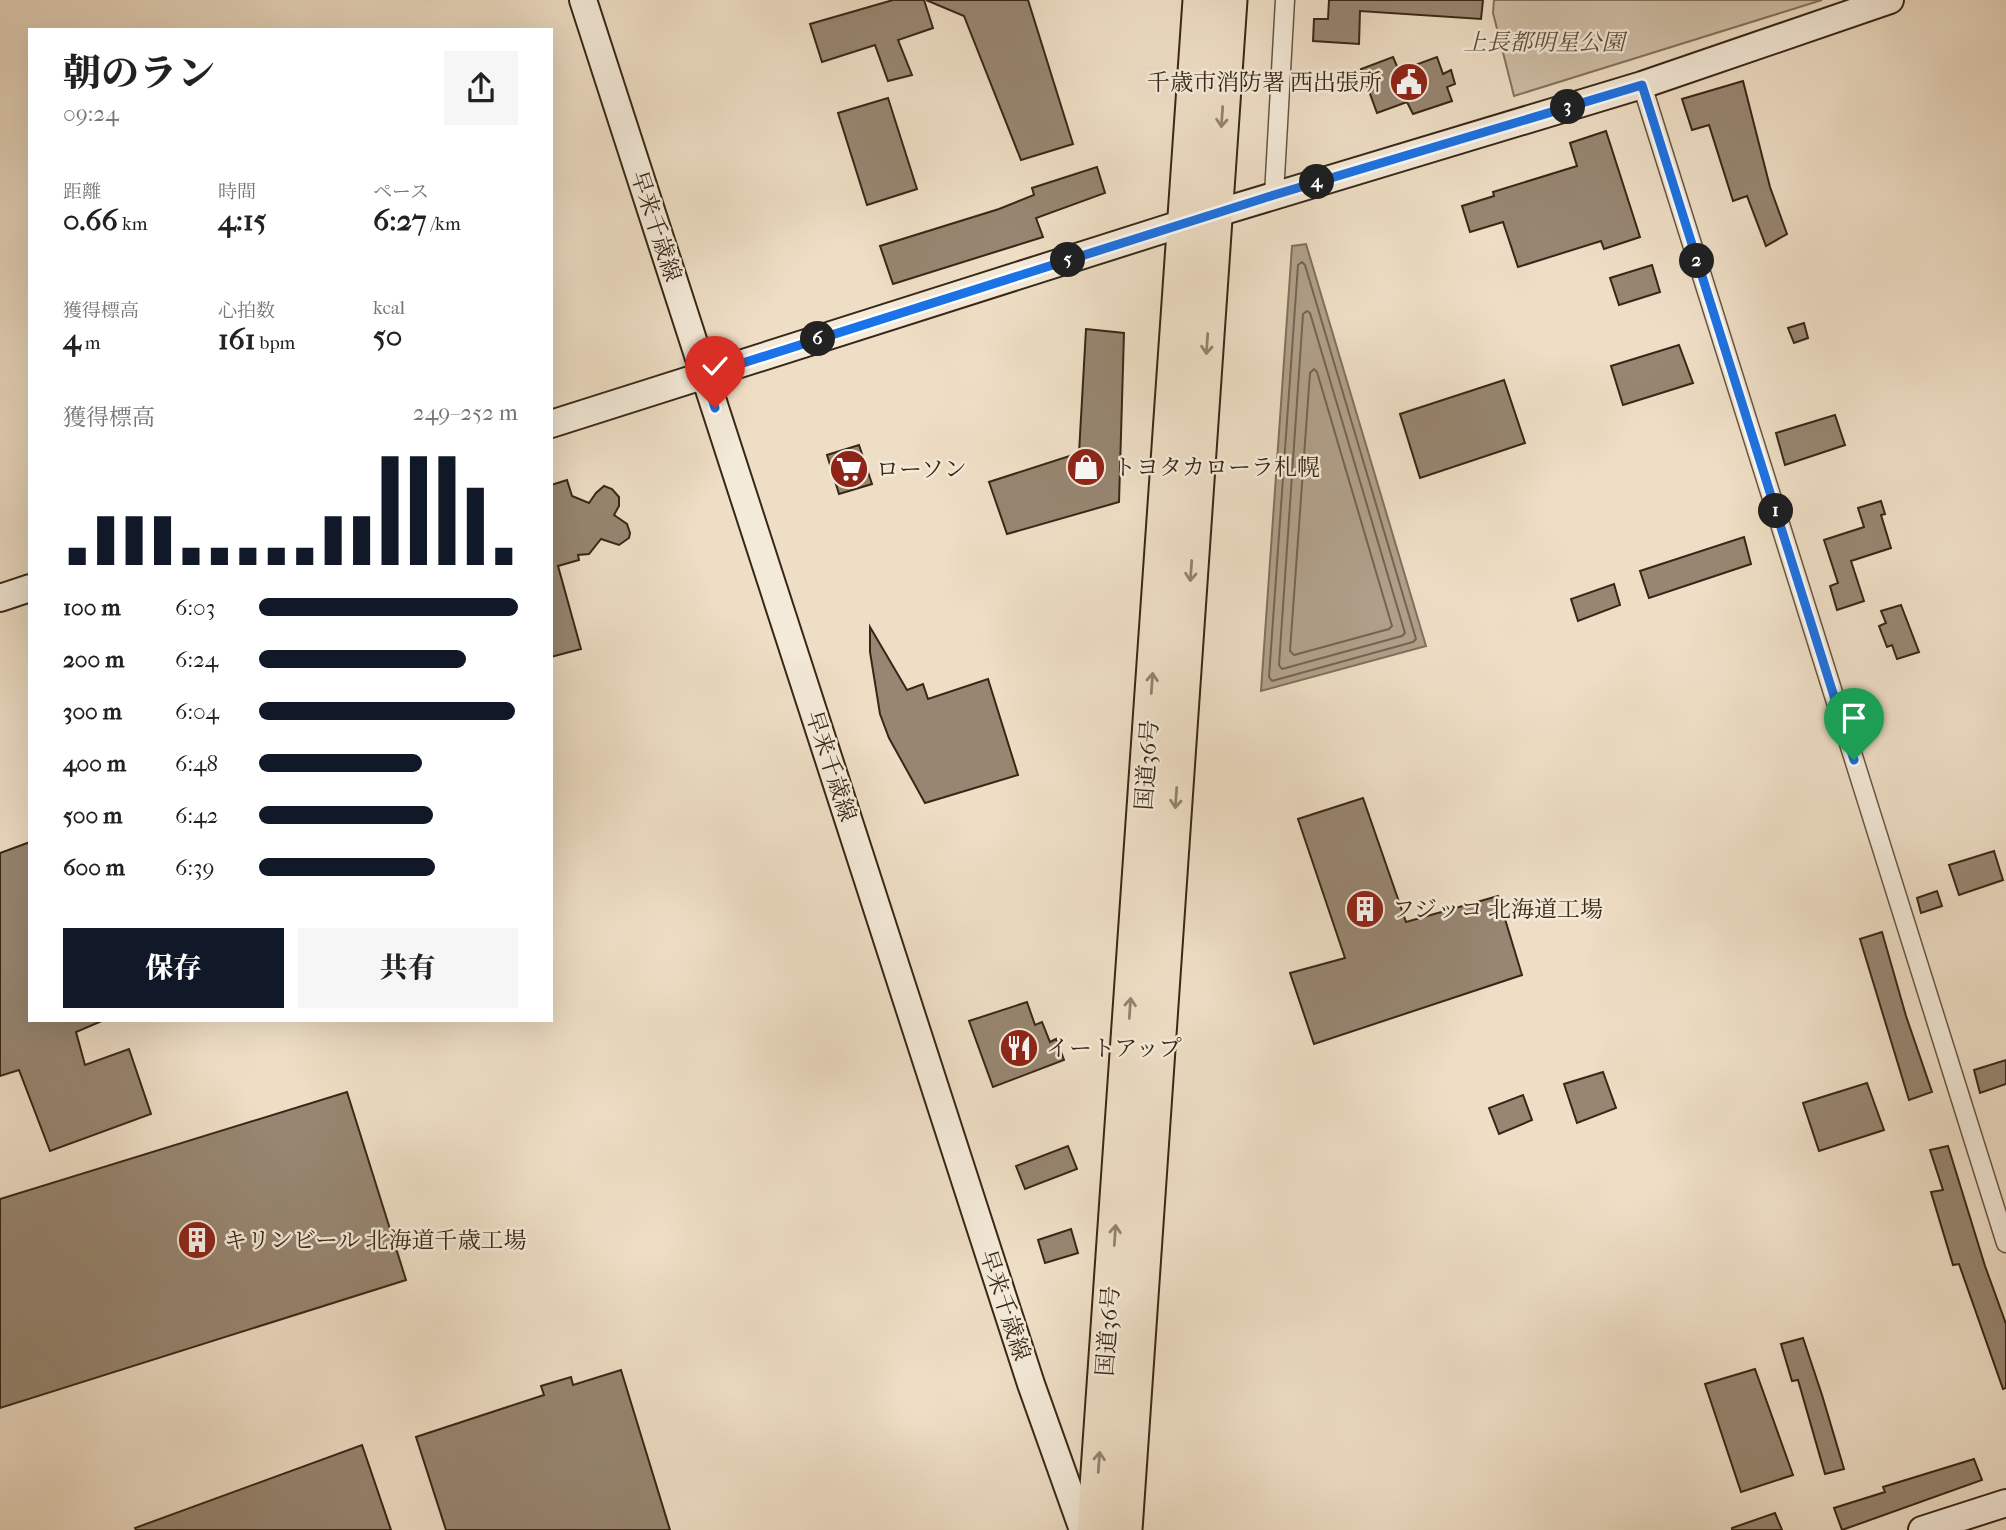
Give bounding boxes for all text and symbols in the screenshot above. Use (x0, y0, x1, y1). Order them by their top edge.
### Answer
park label: 上長都明星公園 (1464, 29, 1629, 56)
text: 朝のラン (63, 51, 215, 96)
button: share (444, 51, 518, 125)
public building icon: 千歳市消防署 西出張所 (1388, 61, 1430, 103)
place label: 千歳市消防署 西出張所 (1147, 69, 1382, 96)
pin: 3 (1550, 90, 1586, 124)
text: 3 (1564, 95, 1571, 117)
text: 09:24 (63, 100, 119, 127)
one-way arrow (1216, 105, 1229, 128)
pin: 4 (1300, 164, 1334, 200)
street label: 早来千歳線 (625, 167, 687, 285)
text: 4 (1311, 170, 1322, 192)
text: 距離 (63, 181, 101, 203)
text: 時間 (218, 181, 256, 203)
text: ペース (373, 181, 429, 203)
text: 0.66 (63, 203, 118, 238)
text: 4:15 (218, 203, 267, 238)
text: 6:27 (373, 203, 426, 238)
text: km (118, 213, 148, 235)
text: /km (426, 213, 461, 235)
pin: 5 (1050, 243, 1086, 278)
pin: 2 (1680, 244, 1714, 278)
text: 5 (1063, 248, 1072, 270)
text: 2 (1692, 249, 1701, 271)
text: kcal (373, 297, 405, 319)
text: 獲得標高 (63, 300, 139, 322)
text: 心拍数 (218, 300, 275, 322)
text: 50 (373, 319, 402, 354)
text: 4 (63, 322, 81, 357)
text: 161 (218, 322, 255, 357)
pin: 6 (800, 322, 836, 356)
text: 6 (812, 327, 823, 349)
text: m (81, 332, 101, 354)
text: bpm (255, 332, 295, 354)
one-way arrow (1200, 332, 1213, 355)
pin (685, 336, 745, 408)
icon: check (696, 347, 734, 385)
text: 249–252 m (413, 399, 518, 426)
text: 獲得標高 (63, 404, 155, 431)
shop icon: トヨタカローラ札幌 (1065, 446, 1107, 488)
supermarket icon: ローソン (828, 448, 870, 490)
place label: トヨタカローラ札幌 (1113, 454, 1320, 481)
place label: ローソン (876, 456, 967, 483)
pin: 1 (1758, 494, 1794, 528)
text: 1 (1772, 499, 1779, 521)
one-way arrow (1185, 559, 1198, 582)
text: 100 m (63, 594, 121, 621)
text: 6:03 (175, 594, 215, 621)
text: 200 m (63, 646, 124, 673)
text: 6:24 (175, 646, 218, 673)
one-way arrow (1146, 672, 1159, 695)
pin (1824, 688, 1884, 760)
text: 300 m (63, 698, 122, 725)
text: 6:04 (175, 698, 219, 725)
icon: arrive (1835, 699, 1873, 737)
street label: 早来千歳線 (800, 707, 862, 825)
street label: 国道36号 (1130, 719, 1164, 811)
text: 400 m (63, 750, 126, 777)
text: 6:48 (175, 750, 218, 777)
one-way arrow (1169, 786, 1182, 809)
text: 500 m (63, 802, 122, 829)
text: 6:42 (175, 802, 218, 829)
text: 600 m (63, 854, 125, 881)
text: 6:39 (175, 854, 215, 881)
building icon: フジッコ 北海道工場 (1344, 888, 1386, 930)
place label: フジッコ 北海道工場 (1392, 896, 1603, 923)
button: 保存 (63, 928, 284, 1008)
button: 共有 (298, 928, 518, 1008)
one-way arrow (1124, 997, 1137, 1020)
restaurant icon: イートアップ (998, 1027, 1040, 1069)
place label: イートアップ (1046, 1035, 1182, 1062)
building icon: キリンビール 北海道千歳工場 (176, 1219, 218, 1261)
one-way arrow (1108, 1224, 1121, 1247)
place label: キリンビール 北海道千歳工場 (224, 1227, 527, 1254)
street label: 早来千歳線 (974, 1246, 1036, 1364)
street label: 国道36号 (1091, 1285, 1125, 1377)
one-way arrow (1093, 1451, 1106, 1474)

